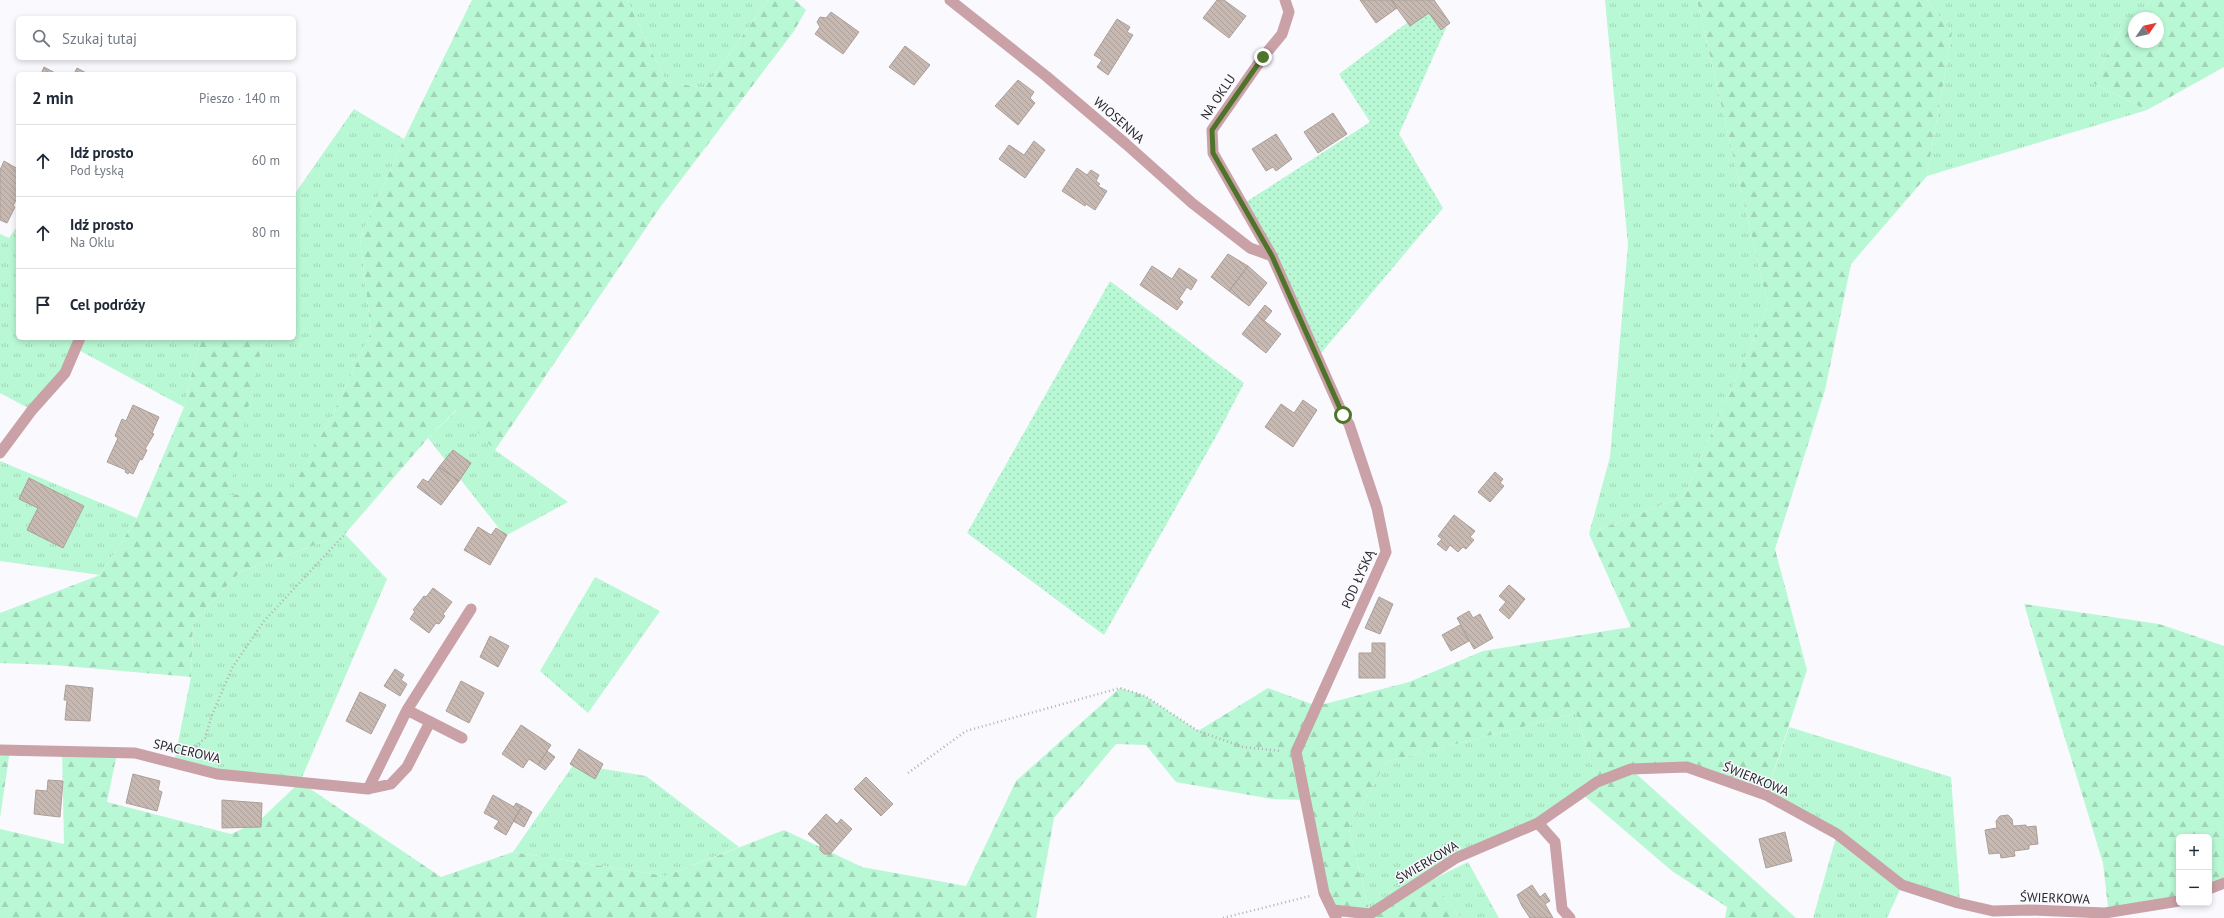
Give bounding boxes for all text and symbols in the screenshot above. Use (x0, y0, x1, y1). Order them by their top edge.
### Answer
north arrow (2128, 12, 2164, 48)
search box (16, 16, 296, 60)
icon: search (30, 27, 52, 49)
text: Szukaj tutaj (62, 29, 137, 48)
route end (1254, 48, 1272, 66)
street label: NA OKLU (1197, 71, 1239, 123)
text: 2 min (32, 87, 73, 109)
text: Pieszo · 140 m (199, 90, 280, 107)
street label: WIOSENNA (1090, 93, 1148, 147)
text: Idź prosto (70, 143, 134, 162)
icon: ahead (32, 150, 54, 172)
text: 60 m (252, 152, 280, 169)
text: Pod Łyską (70, 162, 124, 179)
text: Idź prosto (70, 215, 134, 234)
icon: ahead (32, 222, 54, 244)
text: 80 m (252, 224, 280, 241)
text: Na Oklu (70, 234, 115, 251)
icon: arrive (32, 294, 54, 316)
text: Cel podróży (70, 295, 145, 314)
route start (1334, 406, 1352, 424)
street label: POD ŁYSKĄ (1338, 547, 1379, 611)
street label: SPACEROWA (152, 735, 223, 767)
street label: ŚWIERKOWA (1720, 758, 1792, 800)
map controls (2176, 834, 2212, 906)
button: + (2176, 834, 2212, 870)
street label: ŚWIERKOWA (1393, 836, 1462, 887)
button: − (2176, 870, 2212, 906)
street label: ŚWIERKOWA (2020, 888, 2091, 908)

